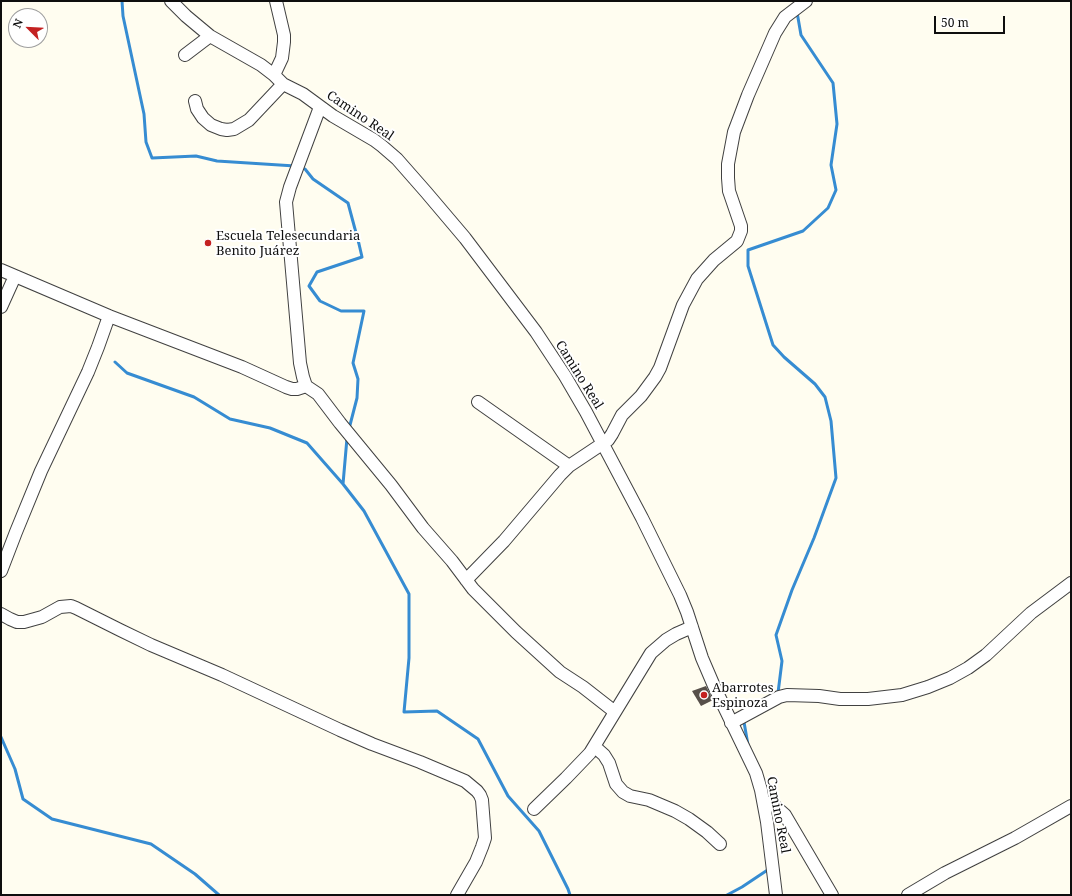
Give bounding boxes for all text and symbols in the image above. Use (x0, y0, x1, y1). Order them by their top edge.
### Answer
north arrow (8, 8, 48, 48)
scale bar (936, 8, 1007, 34)
text: 50 m (941, 14, 969, 31)
text: N (9, 16, 26, 30)
street label: Camino Real (323, 88, 397, 144)
place label: Escuela Telesecundaria Benito Juárez (216, 228, 360, 259)
marker: Escuela Telesecundaria Benito Juárez (203, 238, 213, 248)
street label: Camino Real (552, 338, 606, 412)
place label: Abarrotes Espinoza (712, 680, 774, 711)
marker: Abarrotes Espinoza (699, 690, 709, 700)
street label: Camino Real (763, 775, 793, 855)

